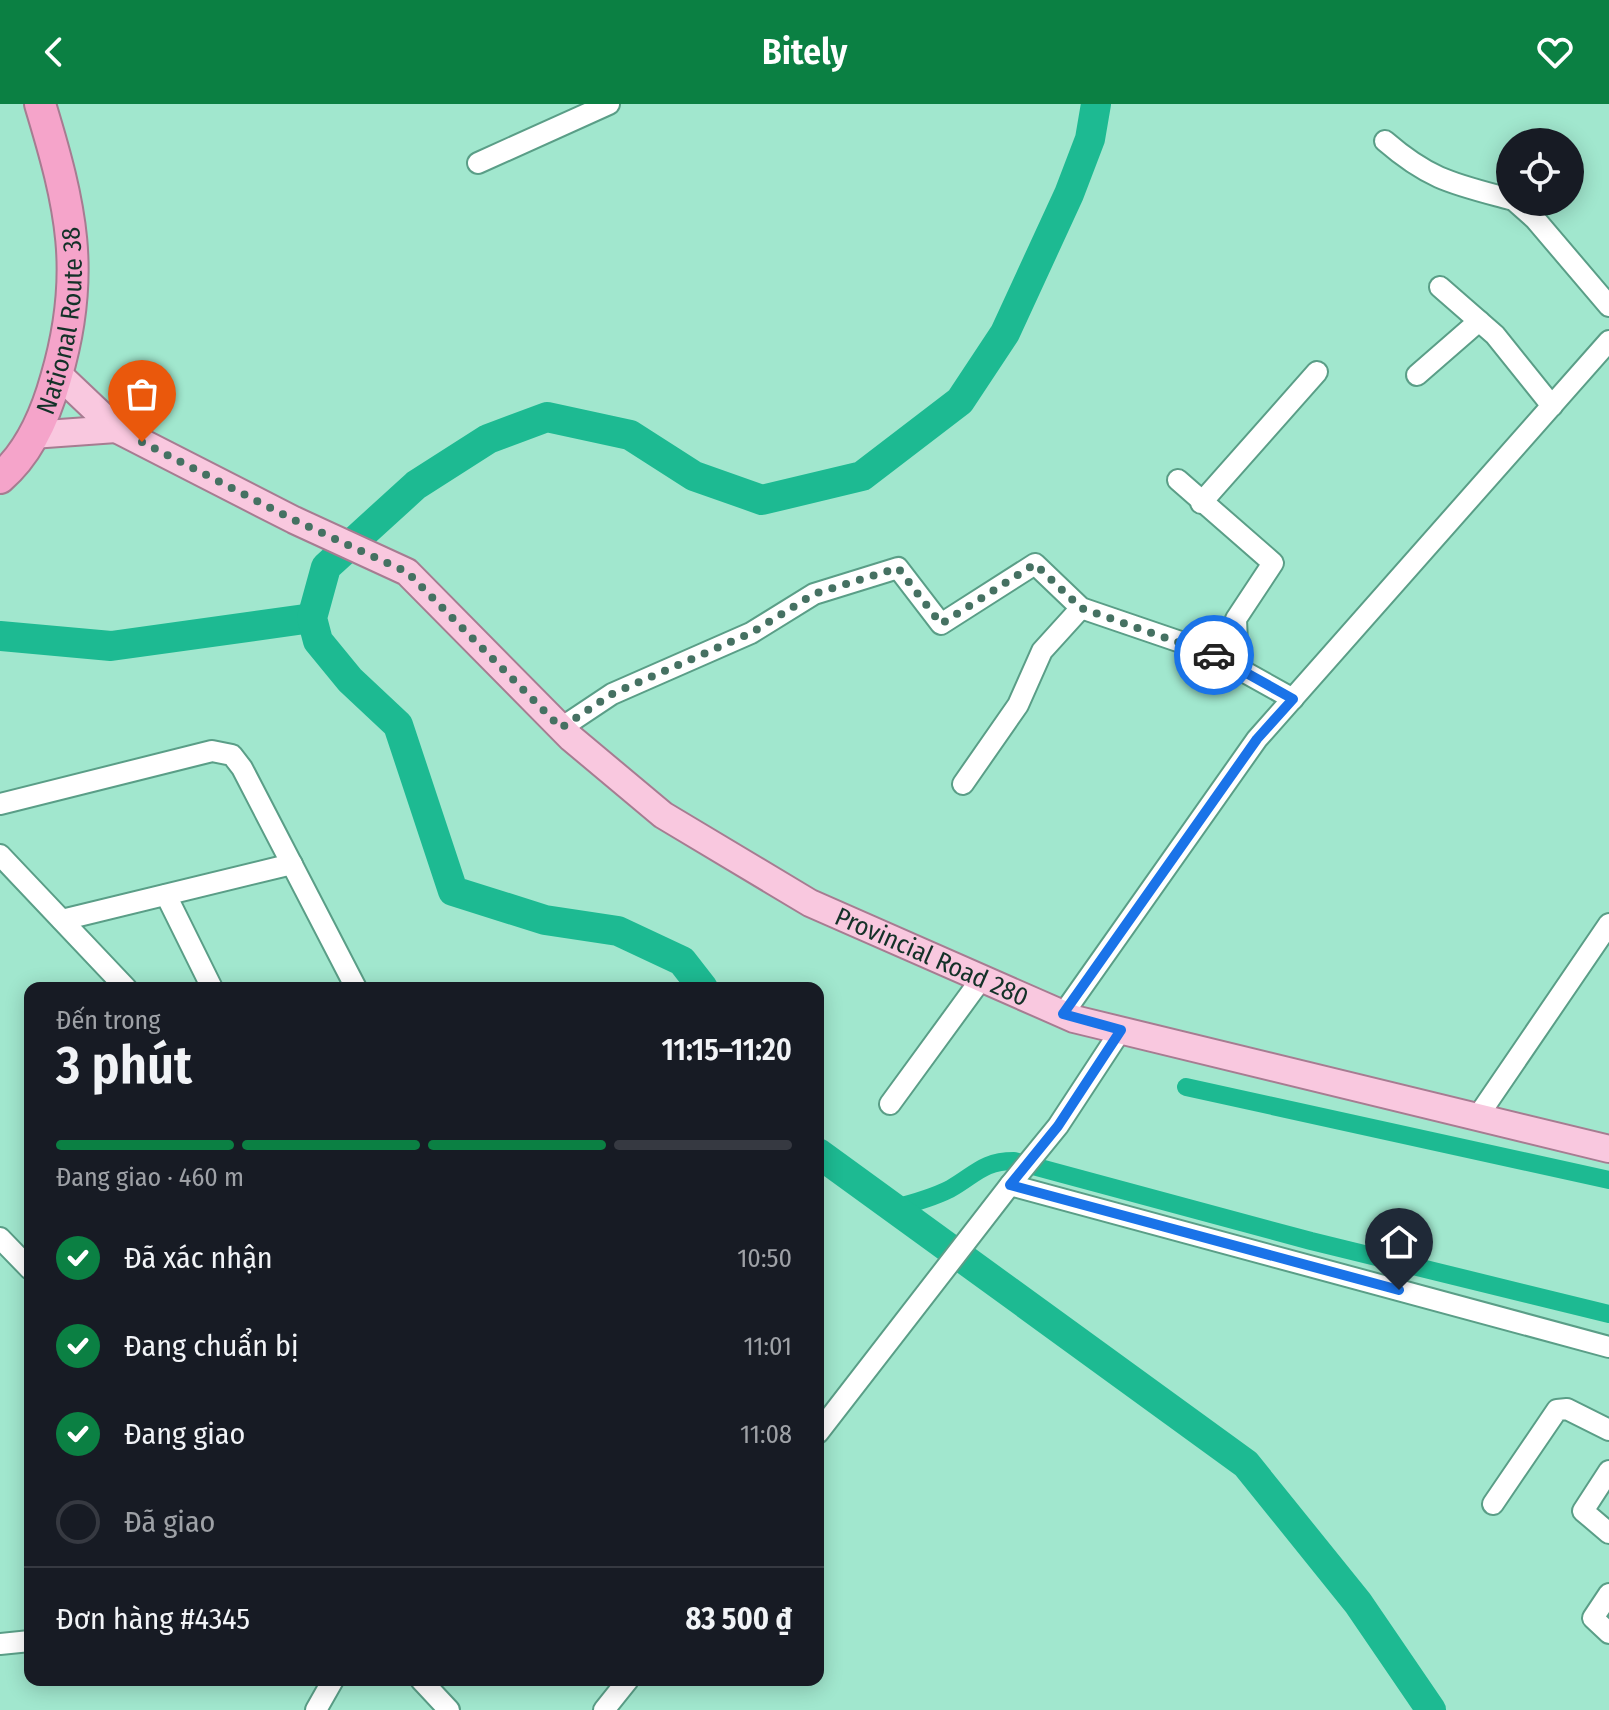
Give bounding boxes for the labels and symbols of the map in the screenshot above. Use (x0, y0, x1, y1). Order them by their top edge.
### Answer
street label: National Route 38 (30, 226, 89, 419)
pin (108, 360, 176, 442)
courier (1174, 615, 1254, 695)
street label: Provincial Road 280 (830, 901, 1033, 1013)
pin (1365, 1208, 1433, 1290)

